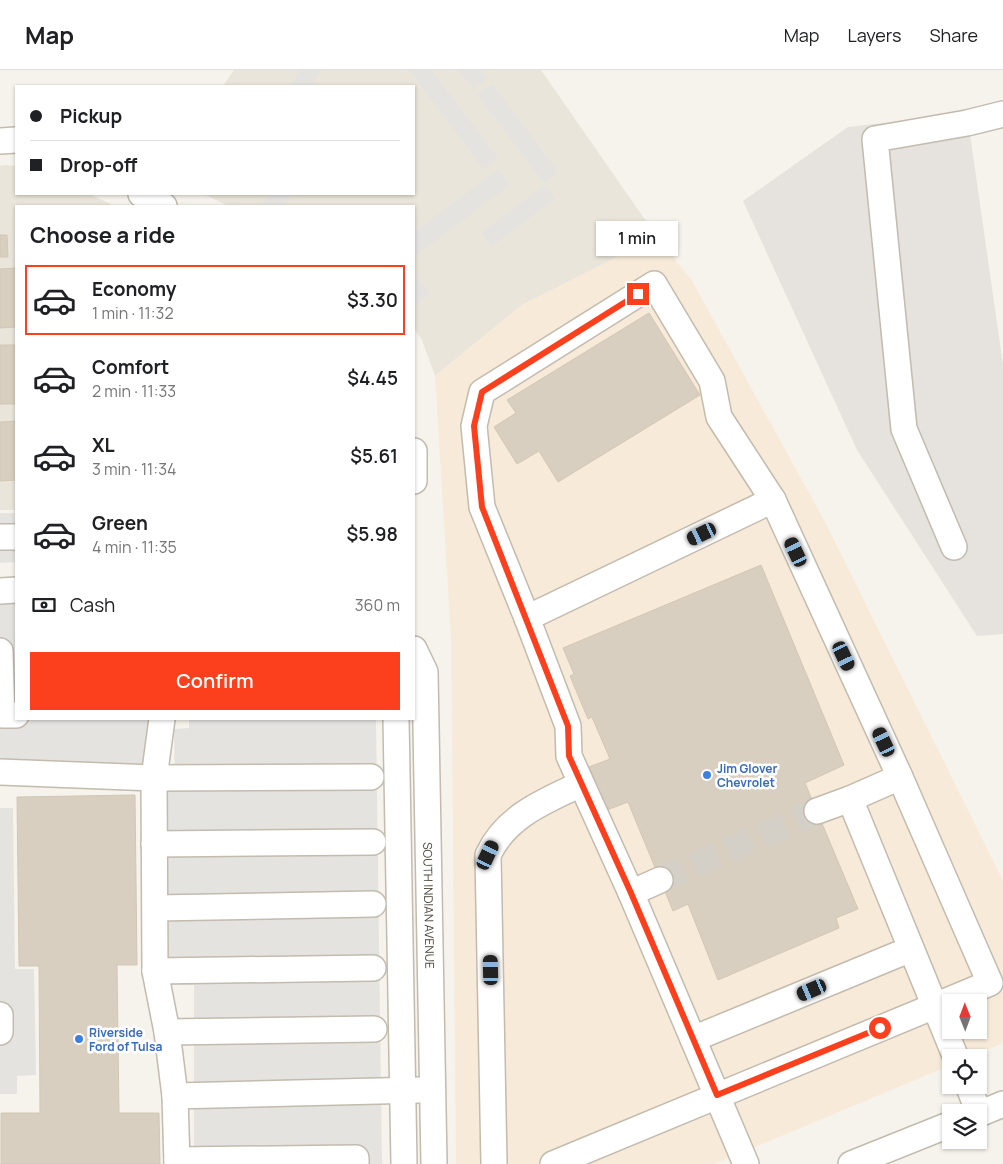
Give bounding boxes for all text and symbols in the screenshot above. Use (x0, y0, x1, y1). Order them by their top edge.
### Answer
text: Map (25, 18, 74, 51)
text: Map (784, 23, 819, 47)
text: Layers (847, 23, 901, 47)
text: Share (929, 23, 978, 47)
text: Pickup (60, 103, 122, 129)
text: Drop-off (60, 152, 137, 178)
text: Choose a ride (30, 220, 175, 250)
callout: 1 min (597, 222, 679, 256)
text: 1 min (618, 227, 656, 249)
text: Economy (92, 276, 176, 302)
icon: car (32, 278, 77, 323)
route end (627, 283, 649, 305)
text: $3.30 (347, 287, 398, 313)
text: 1 min · 11:32 (92, 302, 174, 324)
text: Comfort (92, 354, 169, 380)
icon: car (32, 356, 77, 401)
text: $4.45 (347, 365, 398, 391)
text: 2 min · 11:33 (92, 380, 176, 402)
text: XL (92, 432, 115, 458)
icon: car (32, 434, 77, 479)
text: $5.61 (350, 443, 398, 469)
text: 3 min · 11:34 (92, 458, 176, 480)
text: Green (92, 510, 148, 536)
icon: car (32, 512, 77, 557)
text: $5.98 (347, 521, 398, 547)
car (685, 521, 718, 547)
car (782, 535, 809, 569)
text: 4 min · 11:35 (92, 536, 177, 558)
icon: cash (30, 591, 58, 619)
text: Cash (70, 592, 115, 618)
text: 360 m (355, 594, 400, 616)
car (830, 639, 857, 673)
button: Confirm (30, 652, 400, 710)
car (870, 725, 897, 759)
place label: Jim Glover Chevrolet (717, 760, 778, 791)
marker: Jim Glover Chevrolet (701, 769, 713, 781)
car (474, 838, 501, 872)
street label: SOUTH INDIAN AVENUE (420, 842, 439, 969)
car (483, 955, 498, 985)
car (795, 977, 828, 1003)
north arrow (942, 994, 988, 1039)
map controls (942, 994, 987, 1149)
route start (869, 1017, 891, 1039)
place label: Riverside Ford of Tulsa (89, 1024, 162, 1055)
marker: Riverside Ford of Tulsa (73, 1033, 85, 1045)
button: locate (942, 1049, 987, 1094)
button: layers (942, 1104, 987, 1149)

